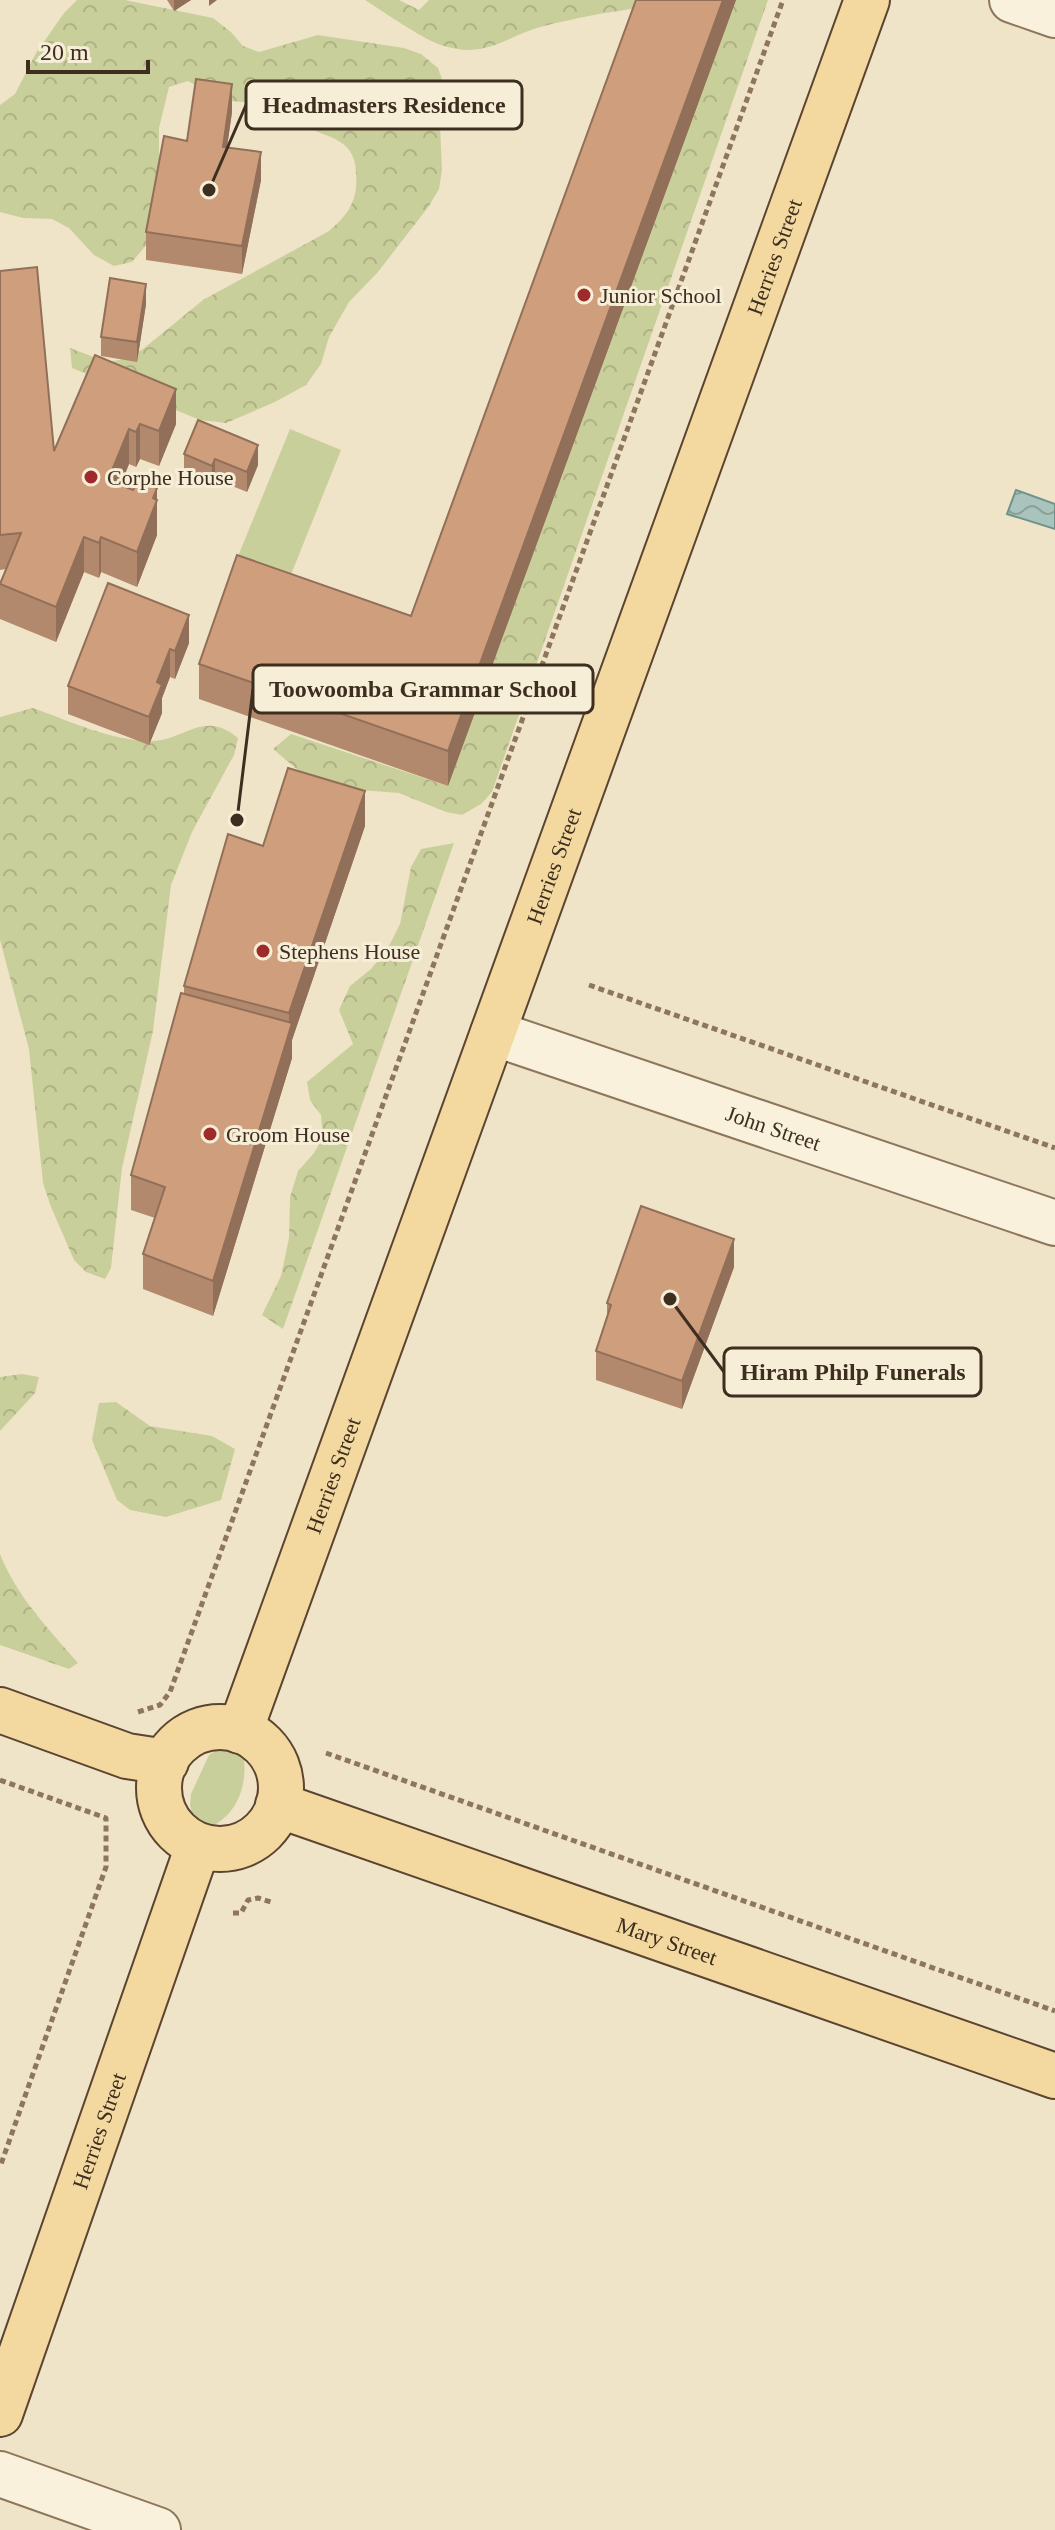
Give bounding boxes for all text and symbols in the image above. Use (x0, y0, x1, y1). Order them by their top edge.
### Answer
scale bar (28, 24, 148, 74)
text: 20 m (40, 39, 89, 65)
callout: Headmasters Residence (246, 81, 522, 129)
text: Headmasters Residence (262, 92, 506, 118)
street label: Herries Street (742, 195, 807, 318)
place label: Junior School (600, 283, 722, 308)
marker: Junior School (575, 286, 593, 304)
place label: Corphe House (107, 465, 233, 490)
marker: Corphe House (82, 468, 100, 486)
callout: Toowoomba Grammar School (253, 665, 593, 713)
text: Toowoomba Grammar School (269, 676, 577, 702)
street label: Herries Street (521, 805, 586, 928)
place label: Stephens House (279, 939, 420, 964)
marker: Stephens House (254, 942, 272, 960)
street label: John Street (723, 1101, 824, 1156)
place label: Groom House (226, 1122, 350, 1147)
marker: Groom House (201, 1125, 219, 1143)
callout: Hiram Philp Funerals (724, 1348, 981, 1396)
text: Hiram Philp Funerals (740, 1359, 966, 1385)
street label: Herries Street (301, 1414, 366, 1537)
street label: Mary Street (613, 1912, 720, 1970)
street label: Herries Street (67, 2069, 131, 2192)

